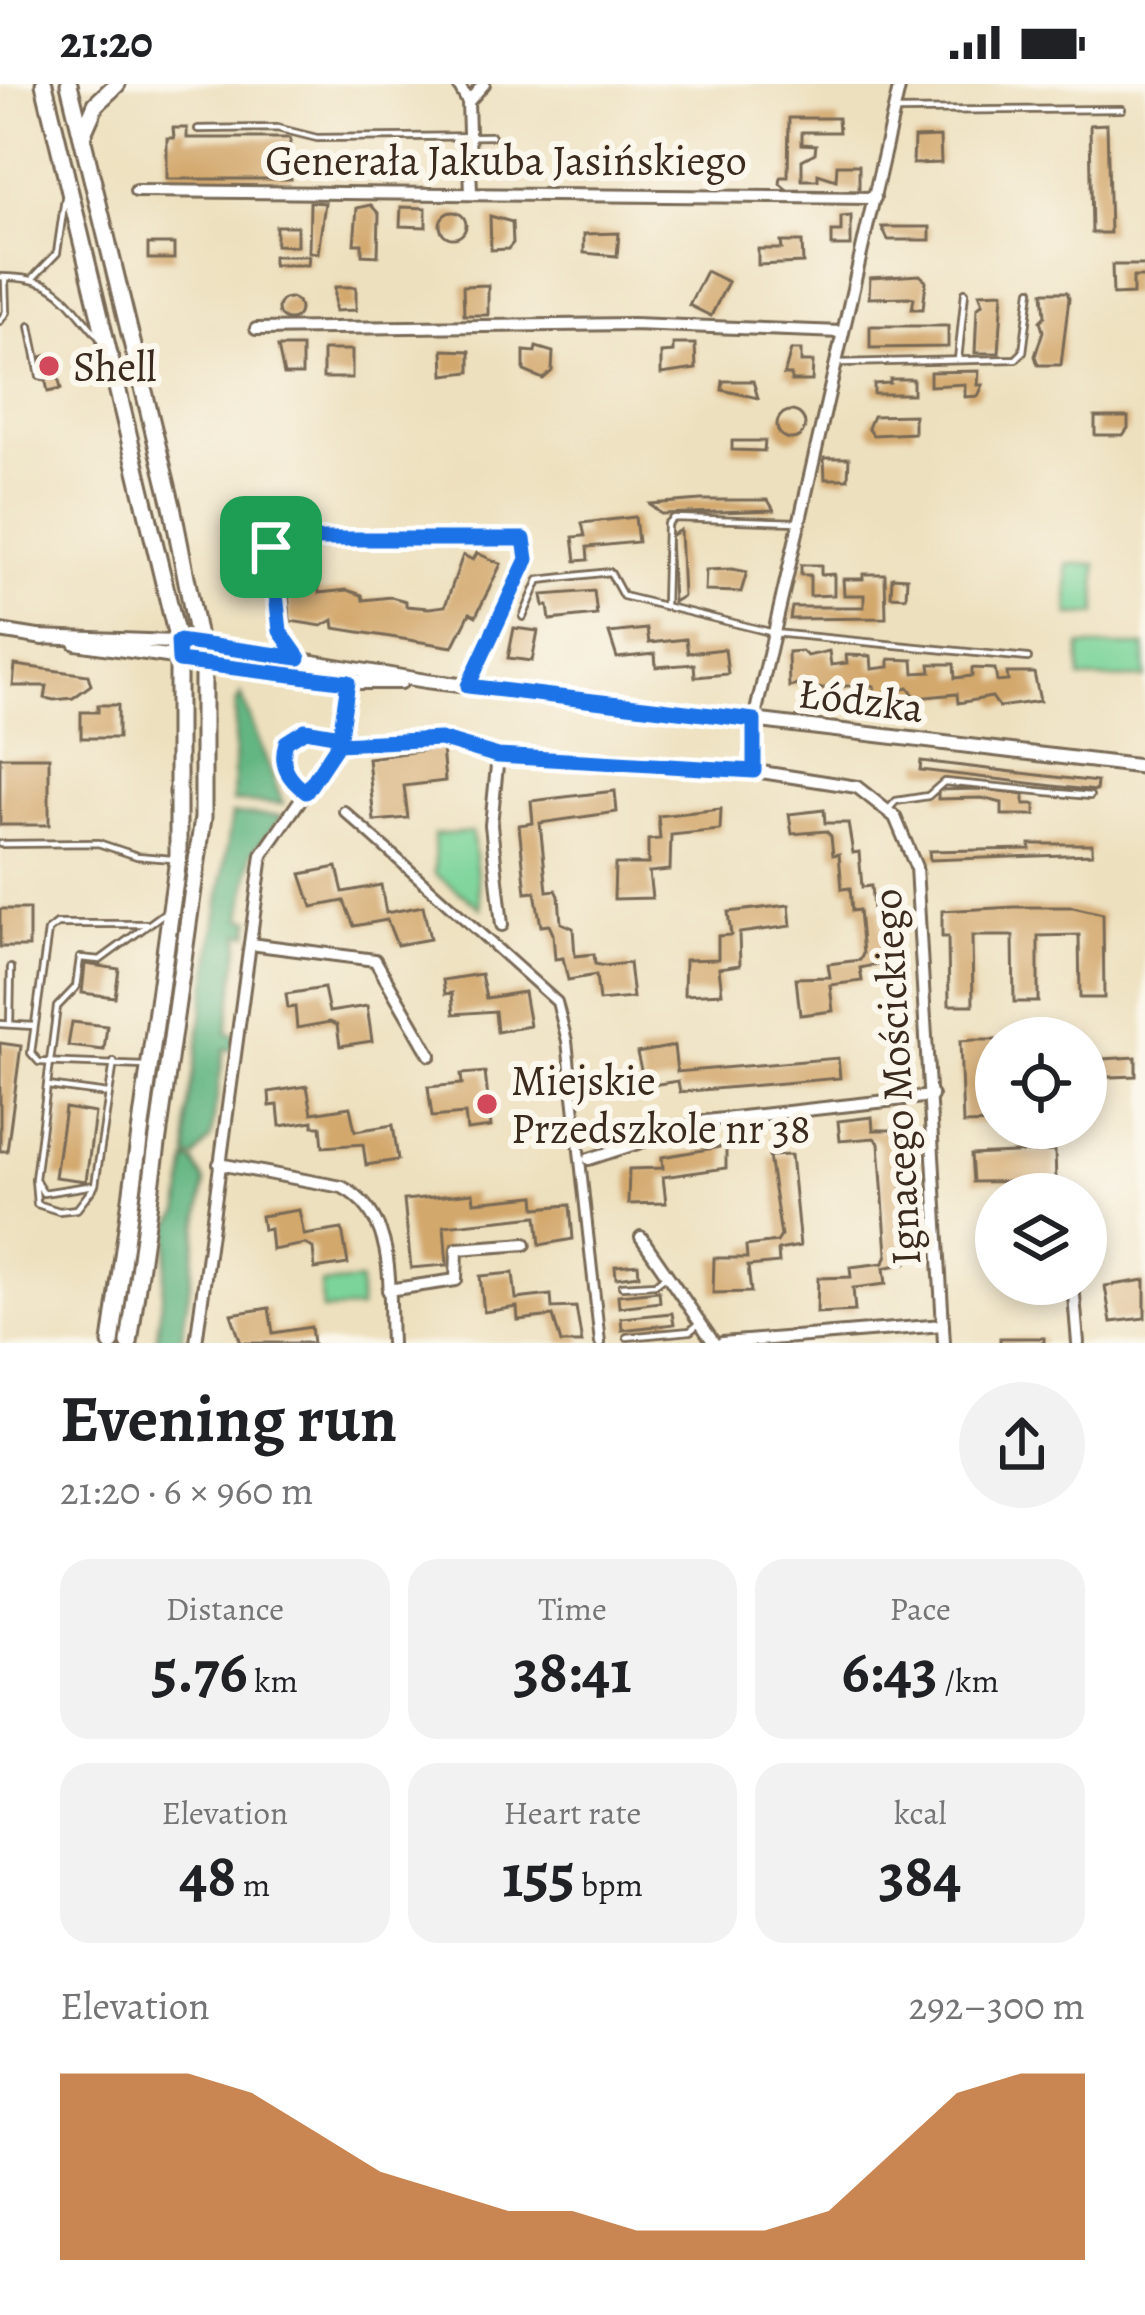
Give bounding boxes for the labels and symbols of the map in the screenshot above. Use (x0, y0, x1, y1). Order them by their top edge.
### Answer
street label: Generała Jakuba Jasińskiego (265, 132, 747, 189)
place label: Shell (73, 338, 157, 395)
marker: Shell (36, 353, 62, 379)
pin (220, 496, 322, 598)
street label: Łódzka (795, 664, 927, 736)
street label: Ignacego Mościckiego (858, 887, 934, 1267)
place label: Miejskie Przedszkole nr 38 (511, 1052, 810, 1157)
marker: Miejskie Przedszkole nr 38 (474, 1091, 500, 1117)

